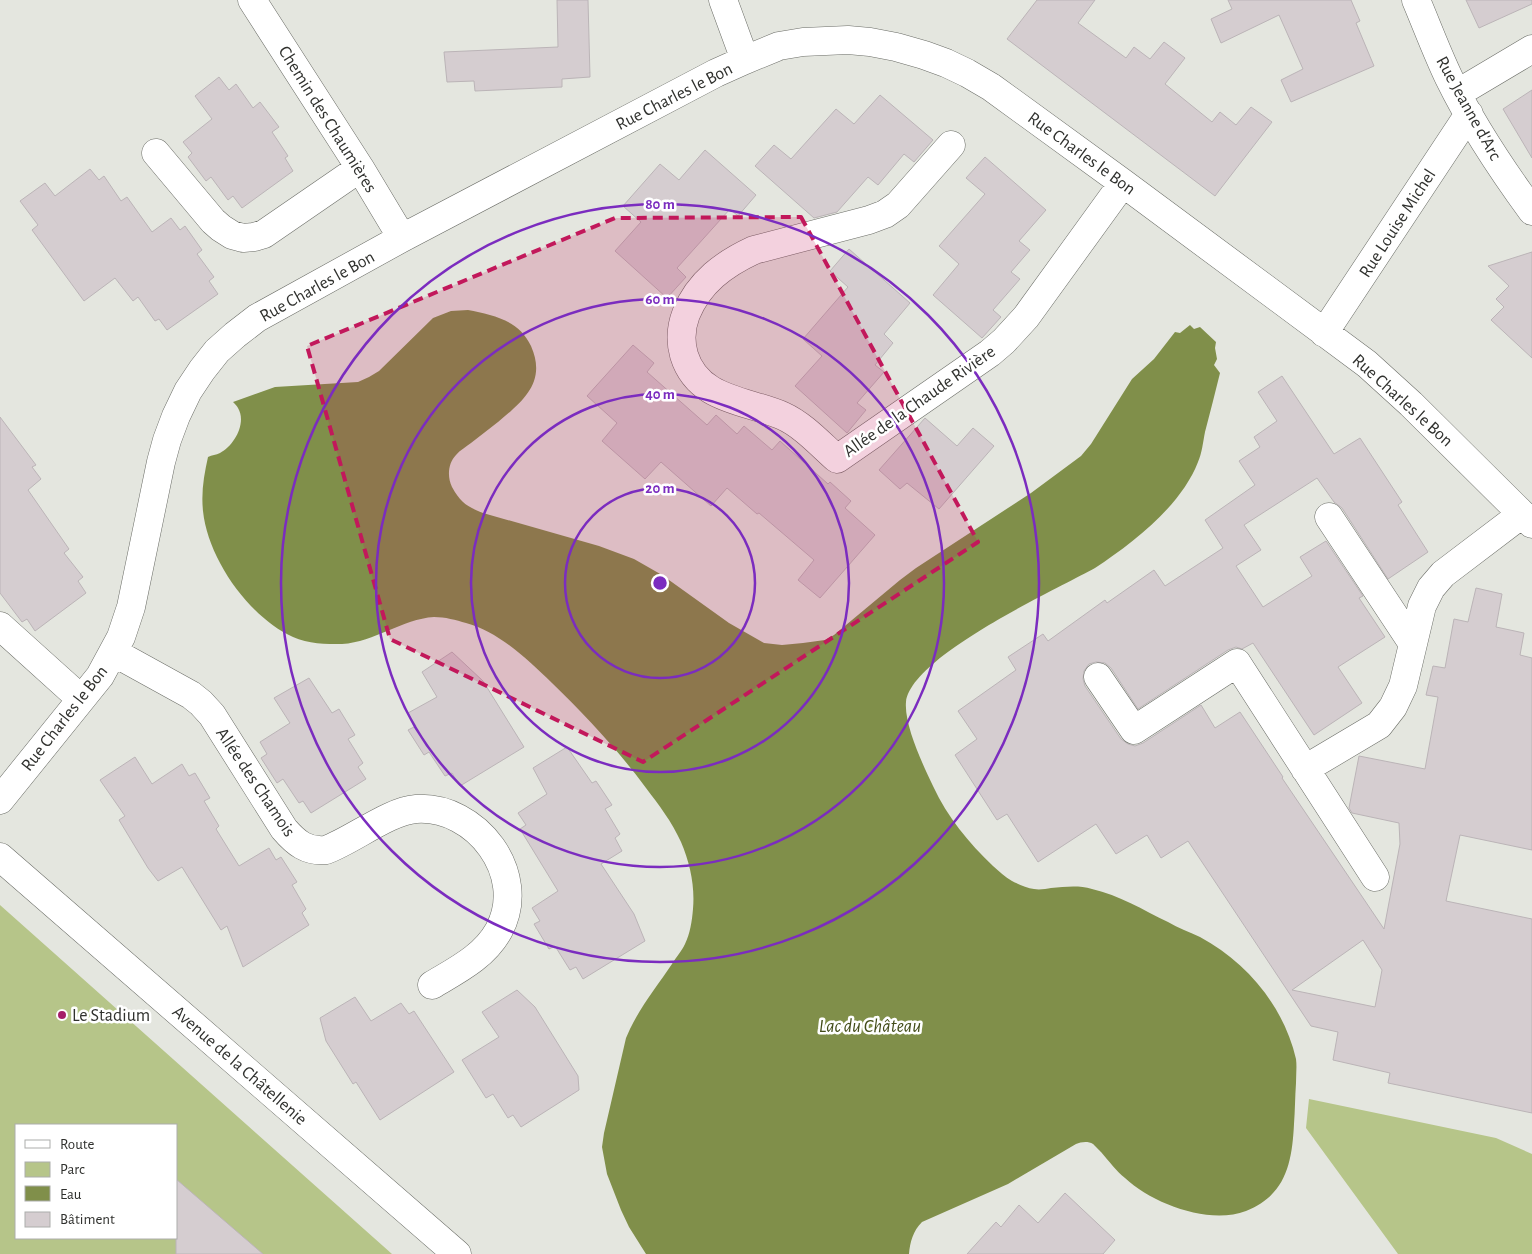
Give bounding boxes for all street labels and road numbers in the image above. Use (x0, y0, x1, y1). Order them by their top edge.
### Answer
street label: Chemin des Chaumières (275, 43, 380, 196)
street label: Rue Jeanne d'Arc (1432, 54, 1504, 163)
street label: Rue Charles le Bon (613, 60, 736, 134)
street label: Rue Charles le Bon (1024, 109, 1139, 199)
street label: Rue Louise Michel (1356, 166, 1439, 281)
street label: Rue Charles le Bon (257, 248, 378, 326)
street label: Allée de la Chaude Rivière (840, 343, 999, 461)
street label: Rue Charles le Bon (1349, 351, 1456, 450)
street label: Rue Charles le Bon (18, 663, 111, 775)
street label: Allée des Chamois (212, 725, 298, 840)
street label: Avenue de la Châtellenie (169, 1003, 310, 1129)

